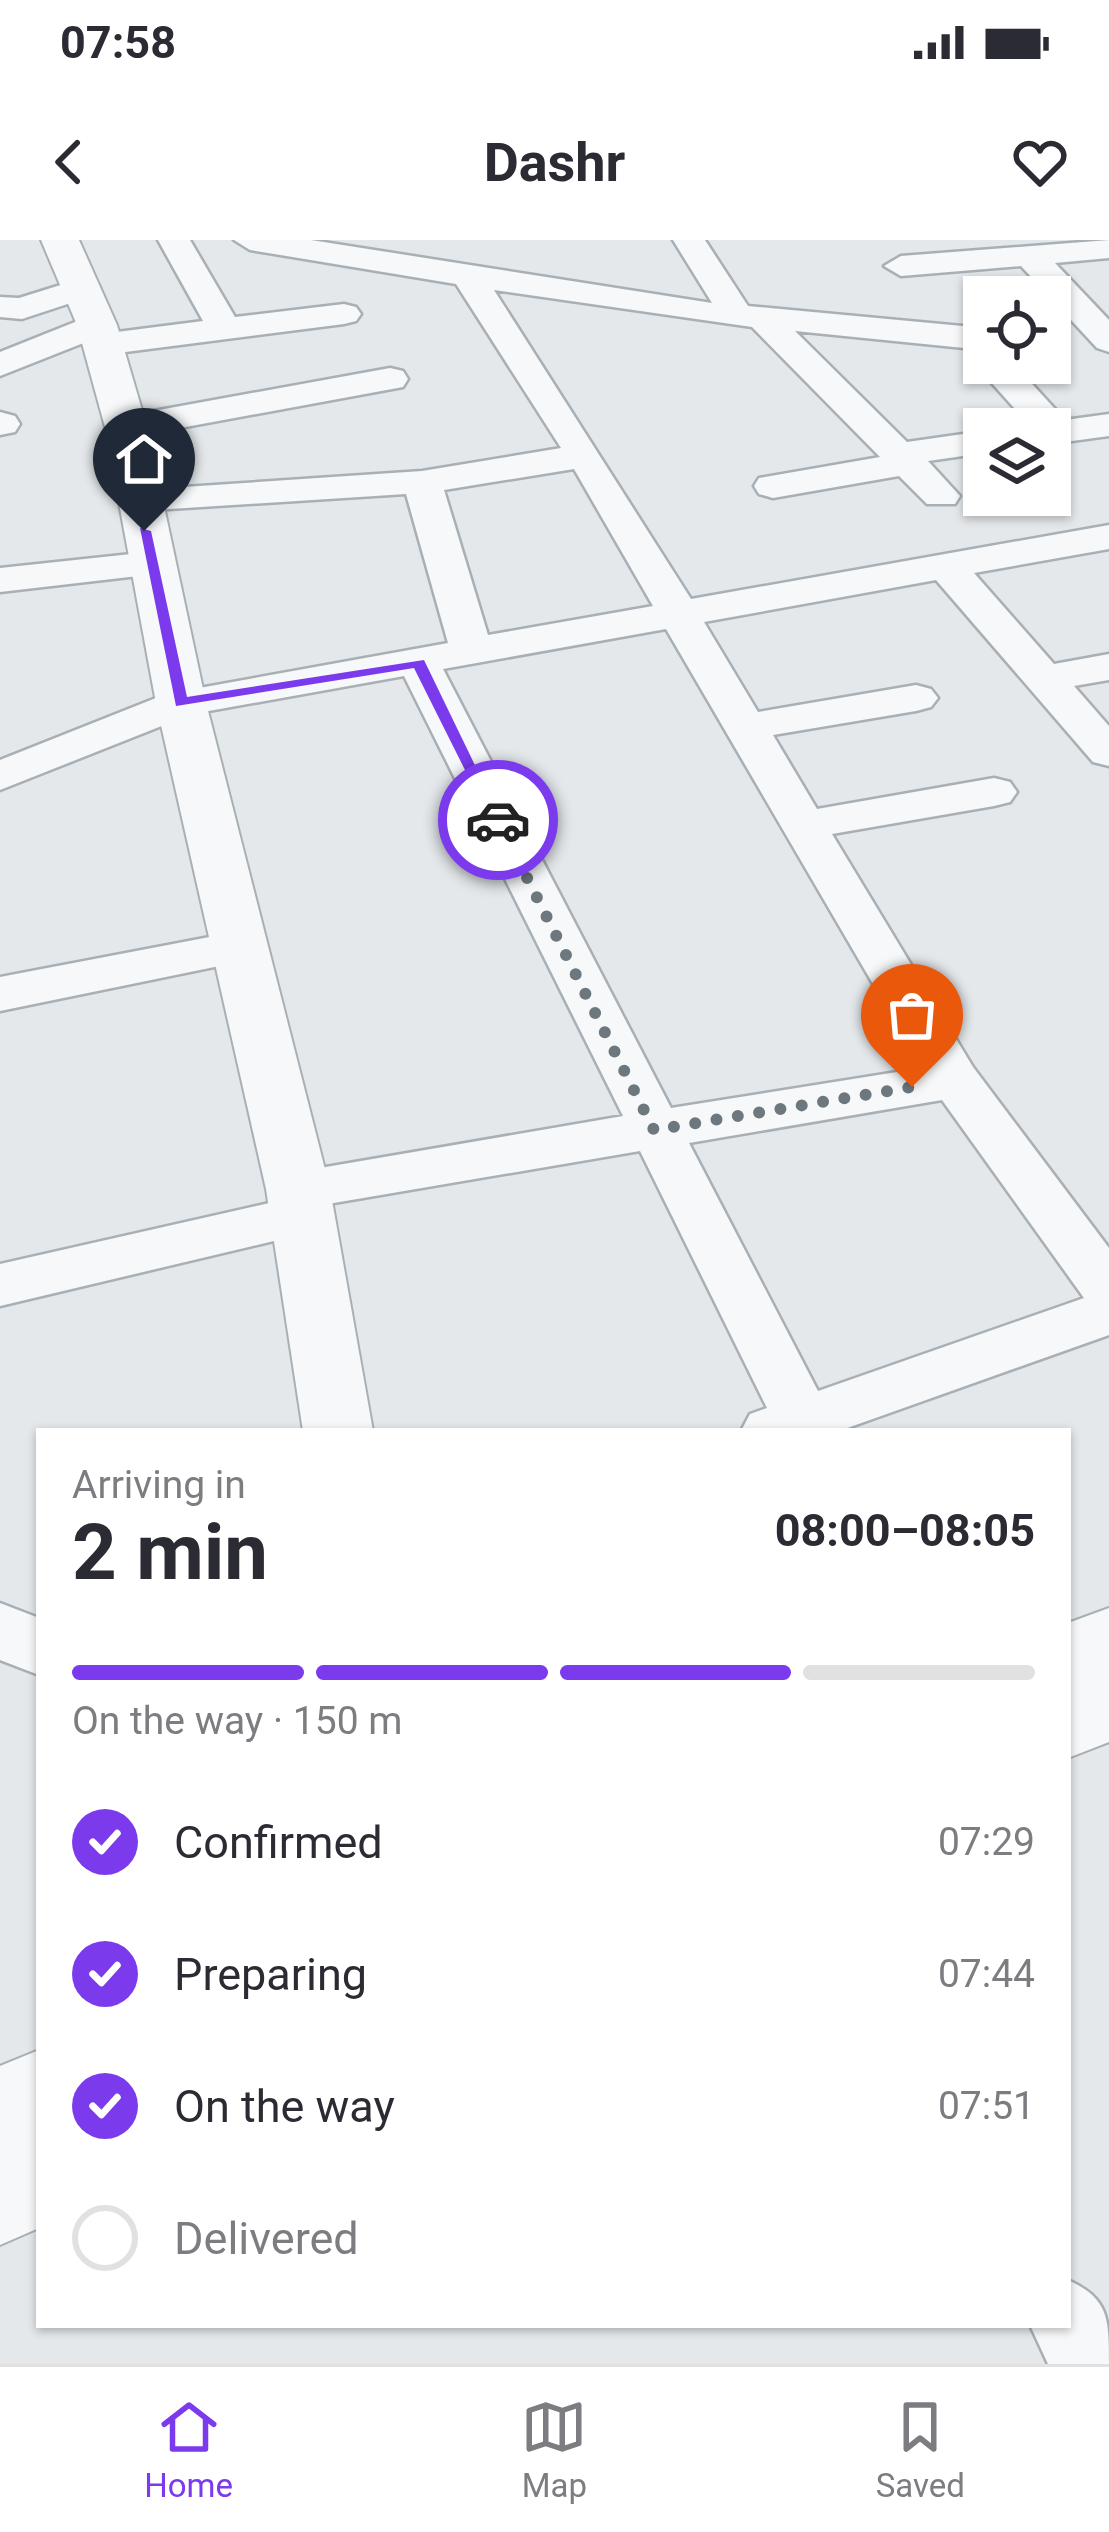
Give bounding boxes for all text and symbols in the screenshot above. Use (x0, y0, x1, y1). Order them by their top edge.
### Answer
text: 07:58 (60, 16, 176, 69)
icon: back (36, 129, 102, 195)
icon: heart (1007, 129, 1073, 195)
text: Dashr (484, 131, 625, 194)
map controls (963, 276, 1071, 516)
button: locate (963, 276, 1071, 384)
pin (93, 408, 195, 531)
button: layers (963, 408, 1071, 516)
icon: home (111, 426, 177, 492)
courier (438, 760, 558, 880)
icon: car (465, 787, 531, 853)
pin (861, 964, 963, 1087)
icon: bag (879, 982, 945, 1048)
text: Arriving in (72, 1462, 246, 1508)
text: 08:00–08:05 (775, 1504, 1035, 1557)
text: 2 min (72, 1507, 268, 1598)
text: On the way · 150 m (72, 1698, 403, 1744)
icon: check (72, 1809, 138, 1875)
text: Confirmed (174, 1816, 383, 1869)
text: 07:29 (938, 1819, 1035, 1865)
icon: check (72, 1941, 138, 2007)
text: Preparing (174, 1948, 367, 2001)
text: 07:44 (938, 1951, 1035, 1997)
icon: check (72, 2073, 138, 2139)
text: On the way (174, 2080, 395, 2133)
text: 07:51 (938, 2083, 1035, 2129)
text: Delivered (174, 2212, 359, 2265)
tab: Home (144, 2394, 233, 2505)
tab: Map (521, 2394, 587, 2505)
tab: Saved (876, 2394, 965, 2505)

